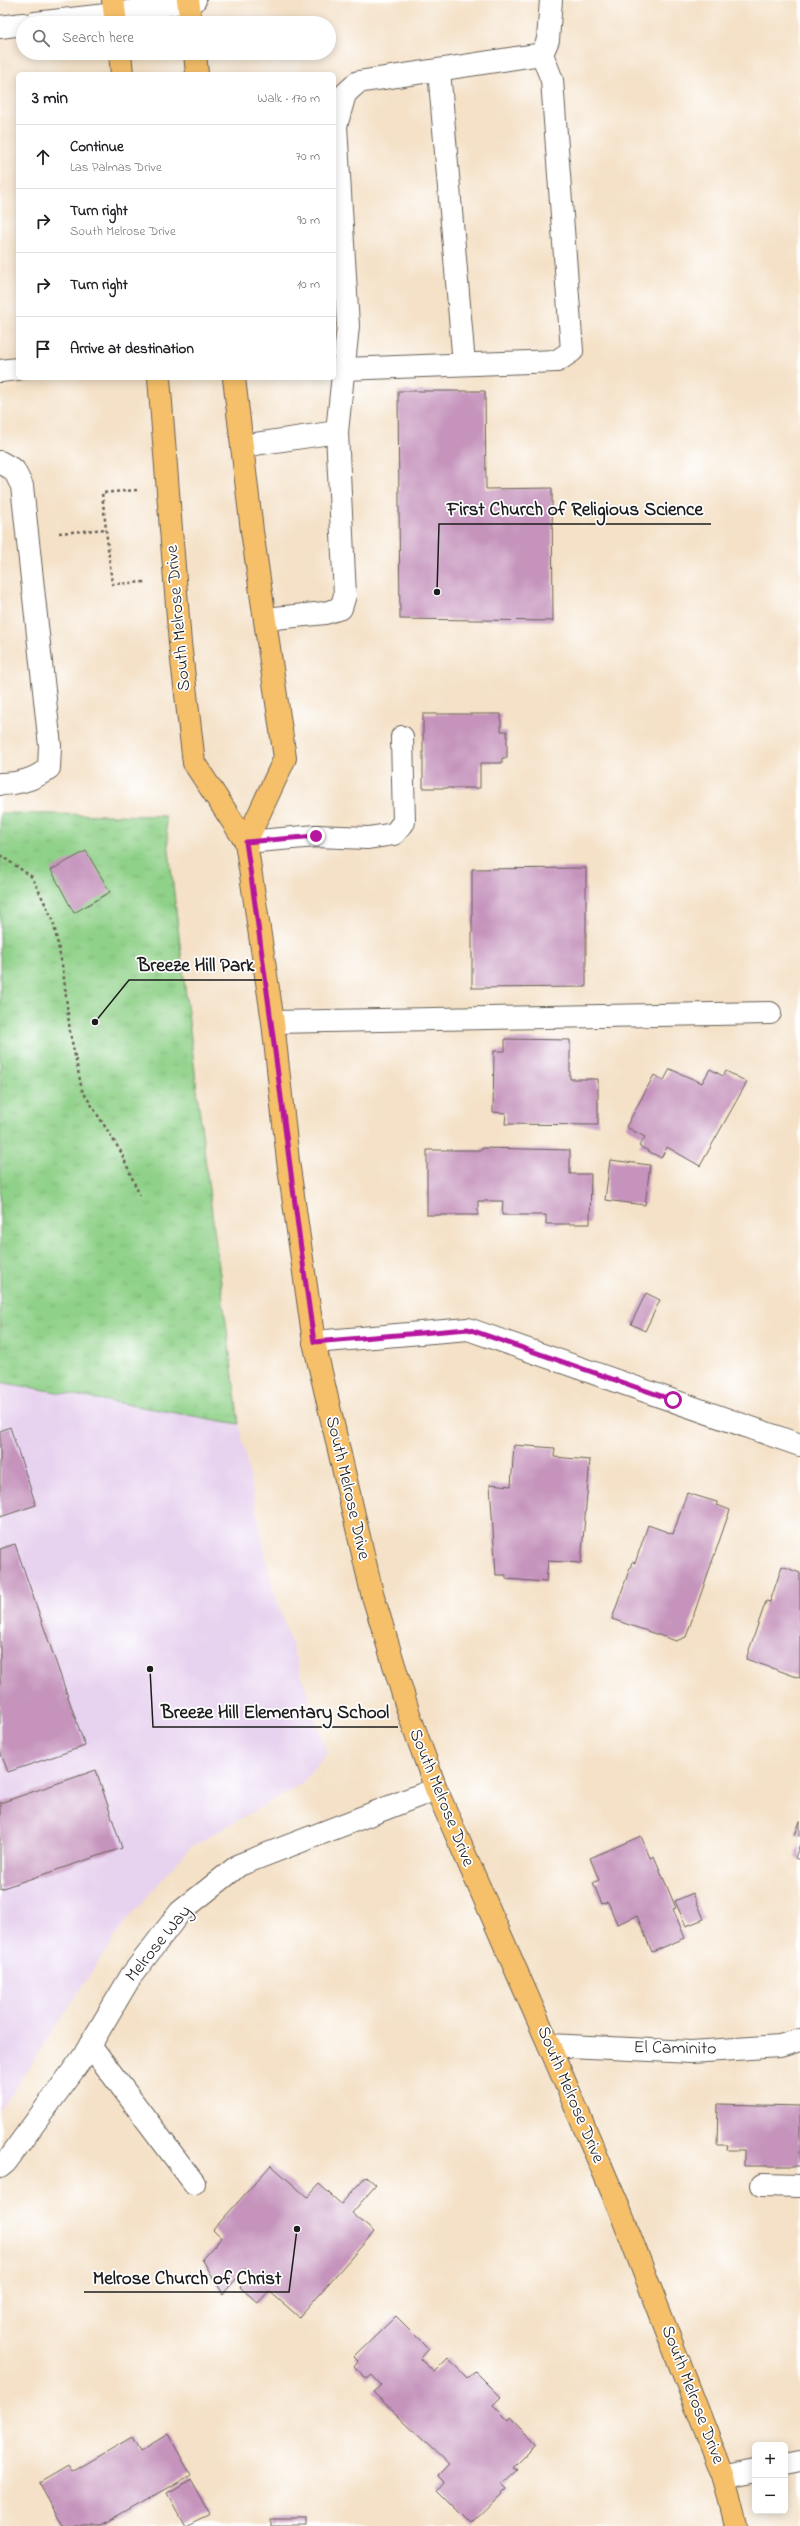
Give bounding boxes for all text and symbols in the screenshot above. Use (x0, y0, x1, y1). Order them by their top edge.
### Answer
search box (16, 16, 336, 60)
icon: search (30, 27, 52, 49)
text: Search here (62, 27, 134, 49)
text: 3 min (32, 86, 68, 111)
text: Walk · 170 m (257, 89, 320, 108)
text: Continue (70, 136, 124, 158)
icon: ahead (32, 146, 54, 168)
text: 70 m (296, 147, 320, 166)
text: Las Palmas Drive (70, 158, 162, 177)
text: Turn right (70, 200, 128, 222)
icon: right (32, 210, 54, 232)
text: 90 m (297, 211, 320, 230)
text: South Melrose Drive (70, 222, 176, 241)
icon: right (32, 274, 54, 296)
text: Turn right (70, 274, 128, 296)
text: 10 m (297, 275, 320, 294)
icon: arrive (32, 338, 54, 360)
text: Arrive at destination (70, 338, 194, 360)
callout: First Church of Religious Science (439, 493, 711, 524)
text: First Church of Religious Science (446, 497, 703, 526)
street label: South Melrose Drive (160, 543, 198, 692)
route end (307, 827, 325, 845)
callout: Breeze Hill Park (129, 949, 262, 980)
text: Breeze Hill Park (137, 953, 255, 980)
route start (664, 1391, 682, 1409)
street label: South Melrose Drive (318, 1414, 376, 1563)
callout: Breeze Hill Elementary School (153, 1696, 398, 1727)
text: Breeze Hill Elementary School (160, 1700, 389, 1729)
street label: South Melrose Drive (402, 1725, 481, 1872)
street label: Melrose Way (120, 1900, 198, 1988)
street label: South Melrose Drive (529, 2022, 611, 2168)
street label: El Caminito (633, 2035, 717, 2063)
callout: Melrose Church of Christ (84, 2261, 289, 2292)
text: Melrose Church of Christ (93, 2266, 282, 2293)
street label: South Melrose Drive (654, 2322, 731, 2469)
map controls (752, 2442, 788, 2514)
button: + (752, 2442, 788, 2478)
button: − (752, 2478, 788, 2514)

